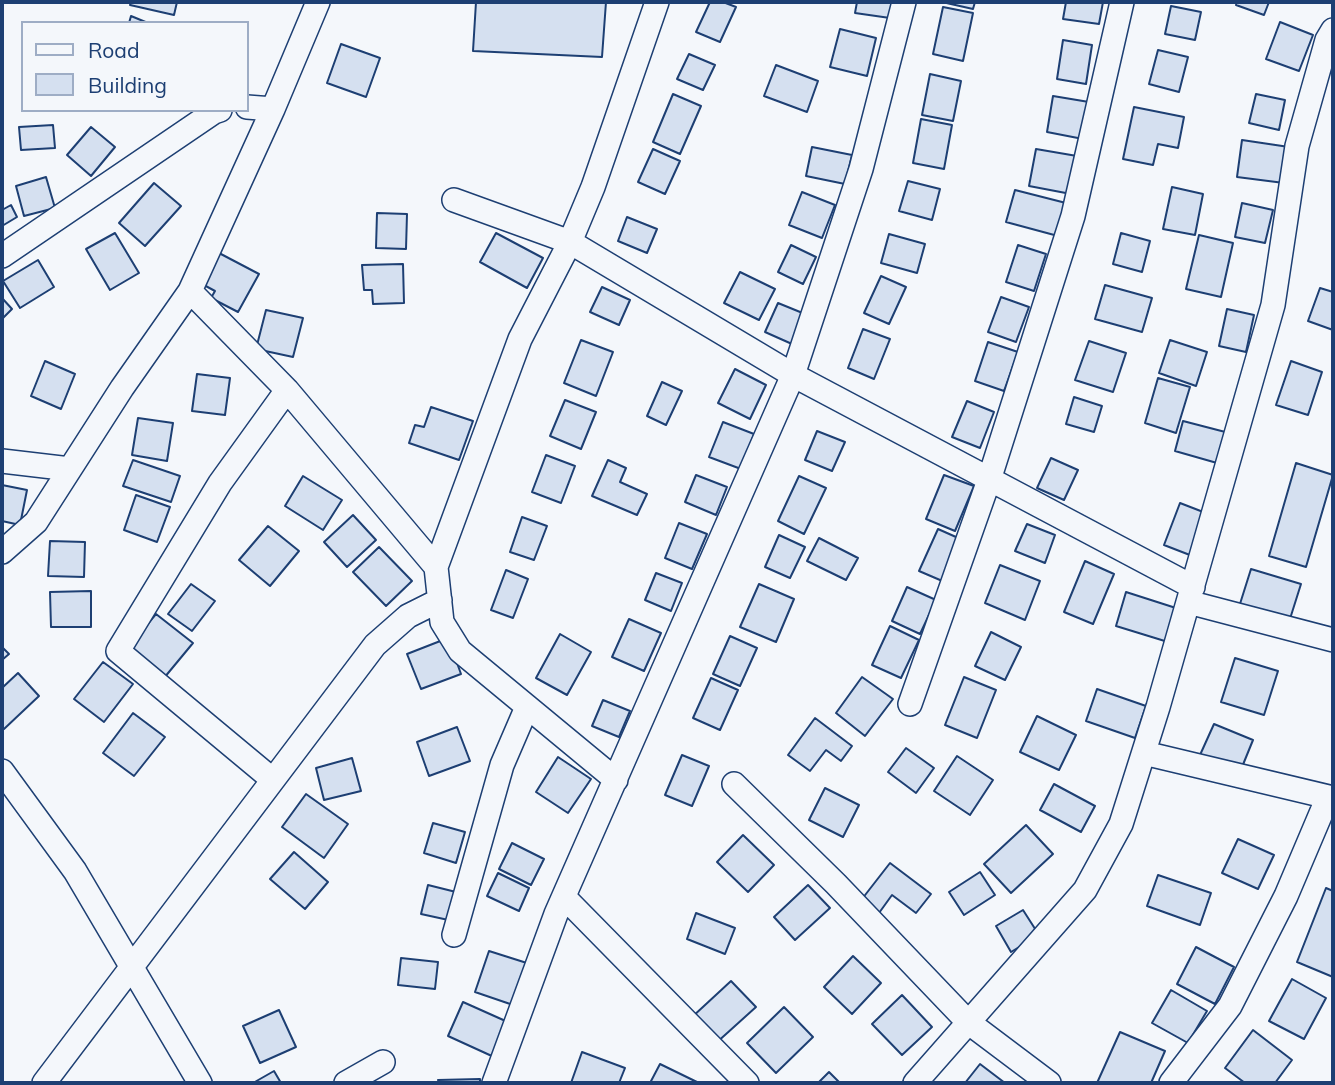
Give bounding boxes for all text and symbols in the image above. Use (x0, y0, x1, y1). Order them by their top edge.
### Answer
legend (21, 21, 248, 112)
text: Road (88, 37, 139, 63)
text: Building (88, 72, 167, 98)

